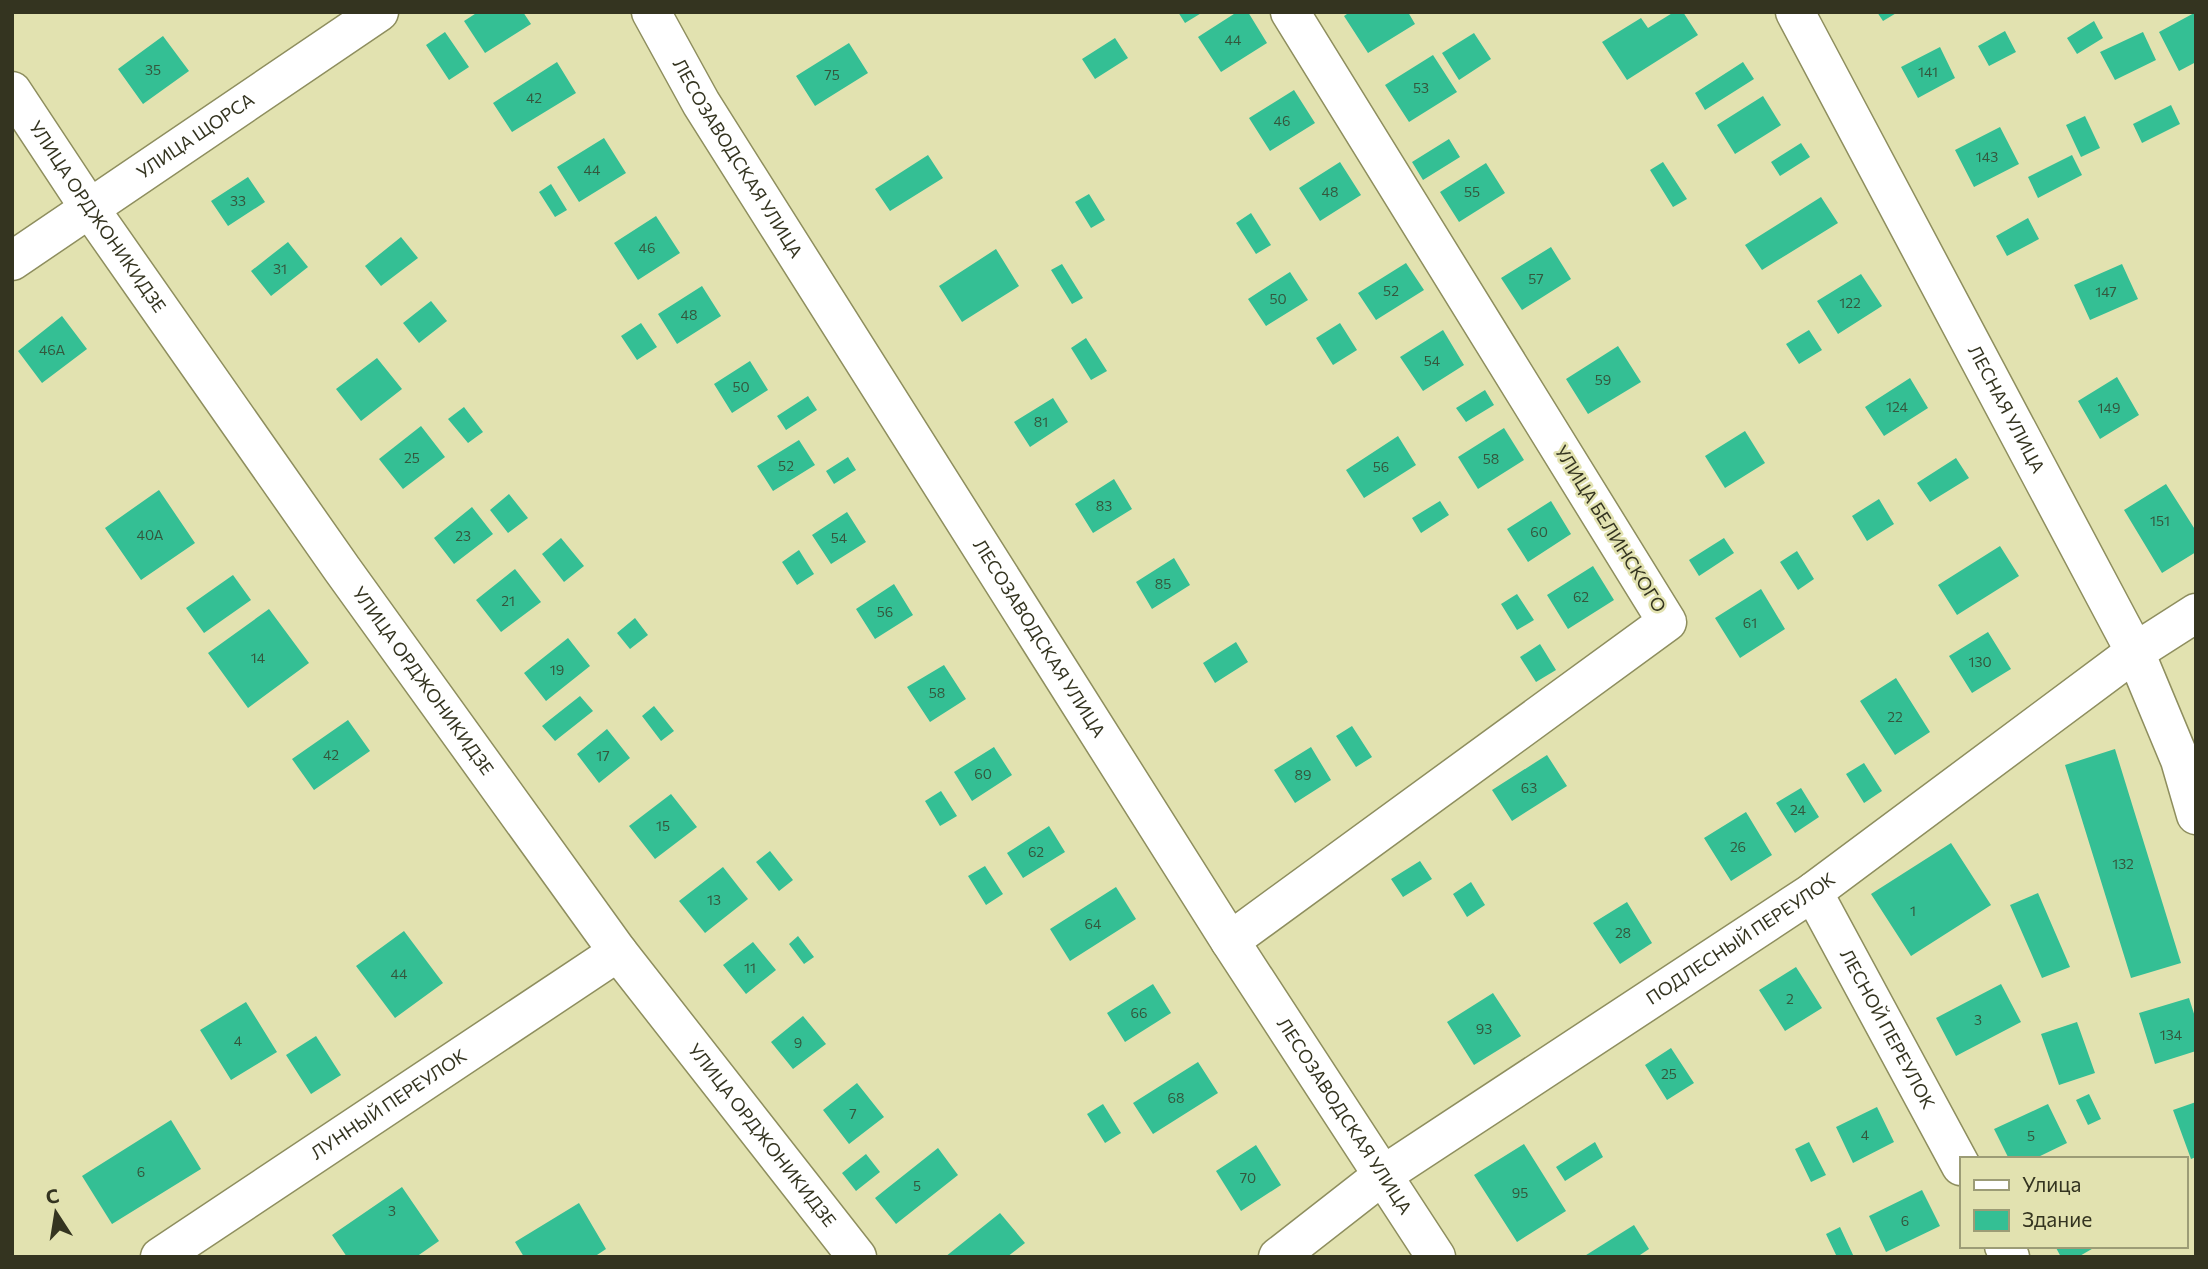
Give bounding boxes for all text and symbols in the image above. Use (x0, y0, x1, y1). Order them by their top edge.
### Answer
house number: 44 (1225, 31, 1242, 48)
street label: ЛЕСОЗАВОДСКАЯ УЛИЦА (669, 54, 808, 262)
house number: 35 (145, 61, 161, 78)
house number: 141 (1918, 63, 1938, 80)
house number: 75 (824, 66, 840, 83)
house number: 53 (1413, 79, 1429, 96)
street label: УЛИЦА ЩОРСА (132, 88, 258, 183)
house number: 42 (526, 89, 542, 106)
house number: 46 (1274, 112, 1290, 129)
street label: УЛИЦА ОРДЖОНИКИДЗЕ (25, 116, 171, 316)
house number: 143 (1976, 148, 1998, 165)
house number: 44 (584, 161, 601, 178)
house number: 48 (1322, 183, 1338, 200)
house number: 55 (1464, 183, 1480, 200)
house number: 33 (230, 192, 246, 209)
house number: 46 (639, 239, 655, 256)
house number: 31 (273, 260, 287, 277)
house number: 57 (1528, 270, 1544, 287)
house number: 52 (1383, 282, 1399, 299)
house number: 147 (2095, 283, 2117, 300)
house number: 50 (1269, 290, 1287, 307)
house number: 122 (1839, 294, 1861, 311)
house number: 48 (681, 306, 697, 323)
house number: 46А (39, 341, 65, 358)
street label: ЛЕСНАЯ УЛИЦА (1964, 341, 2050, 477)
house number: 54 (1424, 352, 1441, 369)
house number: 59 (1595, 371, 1611, 388)
house number: 50 (732, 378, 750, 395)
house number: 124 (1886, 398, 1909, 415)
house number: 149 (2098, 399, 2120, 416)
house number: 81 (1034, 413, 1048, 430)
street label: УЛИЦА БЕЛИНСКОГО (1550, 441, 1671, 616)
house number: 25 (404, 449, 420, 466)
house number: 58 (1483, 450, 1499, 467)
house number: 52 (778, 457, 794, 474)
house number: 56 (1373, 458, 1389, 475)
house number: 83 (1096, 497, 1112, 514)
house number: 151 (2150, 512, 2170, 529)
house number: 60 (1530, 523, 1548, 540)
house number: 40А (137, 526, 164, 543)
house number: 23 (455, 527, 471, 544)
house number: 54 (831, 529, 848, 546)
street label: ЛЕСОЗАВОДСКАЯ УЛИЦА (969, 535, 1111, 741)
house number: 85 (1155, 575, 1171, 592)
street label: УЛИЦА ОРДЖОНИКИДЗЕ (348, 582, 499, 779)
house number: 62 (1573, 588, 1589, 605)
house number: 21 (501, 592, 515, 609)
house number: 56 (877, 603, 893, 620)
house number: 61 (1743, 614, 1757, 631)
house number: 14 (251, 649, 266, 666)
house number: 130 (1968, 653, 1992, 670)
house number: 19 (550, 661, 564, 678)
house number: 58 (929, 684, 945, 701)
house number: 22 (1887, 708, 1903, 725)
house number: 42 (323, 746, 339, 763)
house number: 17 (596, 747, 610, 764)
house number: 60 (974, 765, 992, 782)
house number: 89 (1295, 766, 1312, 783)
house number: 63 (1521, 779, 1537, 796)
house number: 24 (1790, 801, 1807, 818)
house number: 15 (656, 817, 670, 834)
house number: 26 (1730, 838, 1746, 855)
house number: 62 (1028, 843, 1044, 860)
house number: 132 (2112, 855, 2134, 872)
street label: ПОДЛЕСНЫЙ ПЕРЕУЛОК (1642, 867, 1839, 1009)
house number: 13 (707, 891, 721, 908)
house number: 1 (1910, 902, 1916, 919)
house number: 64 (1085, 915, 1102, 932)
house number: 28 (1615, 924, 1631, 941)
street label: ЛЕСНОЙ ПЕРЕУЛОК (1836, 945, 1940, 1113)
house number: 11 (744, 959, 756, 976)
house number: 44 (391, 965, 408, 982)
house number: 2 (1786, 990, 1794, 1007)
house number: 66 (1131, 1004, 1148, 1021)
house number: 3 (1974, 1011, 1982, 1028)
street label: ЛЕСОЗАВОДСКАЯ УЛИЦА (1273, 1013, 1417, 1218)
house number: 93 (1476, 1020, 1492, 1037)
house number: 134 (2160, 1026, 2183, 1043)
house number: 4 (234, 1032, 243, 1049)
house number: 9 (794, 1034, 802, 1051)
street label: УЛИЦА ОРДЖОНИКИДЗЕ (684, 1039, 841, 1231)
street label: ЛУННЫЙ ПЕРЕУЛОК (306, 1044, 470, 1164)
house number: 25 (1661, 1065, 1677, 1082)
house number: 68 (1168, 1089, 1185, 1106)
house number: 7 (849, 1105, 857, 1122)
house number: 4 (1861, 1126, 1870, 1143)
house number: 5 (2027, 1127, 2035, 1144)
legend (1960, 1157, 2187, 1248)
house number: 6 (137, 1163, 145, 1180)
house number: 70 (1240, 1169, 1256, 1186)
text: Улица (2022, 1171, 2081, 1196)
house number: 5 (913, 1177, 921, 1194)
north arrow (21, 1178, 91, 1248)
text: С (44, 1183, 61, 1208)
house number: 95 (1512, 1184, 1528, 1201)
house number: 3 (388, 1202, 396, 1219)
text: Здание (2022, 1206, 2092, 1231)
house number: 6 (1901, 1212, 1909, 1229)

